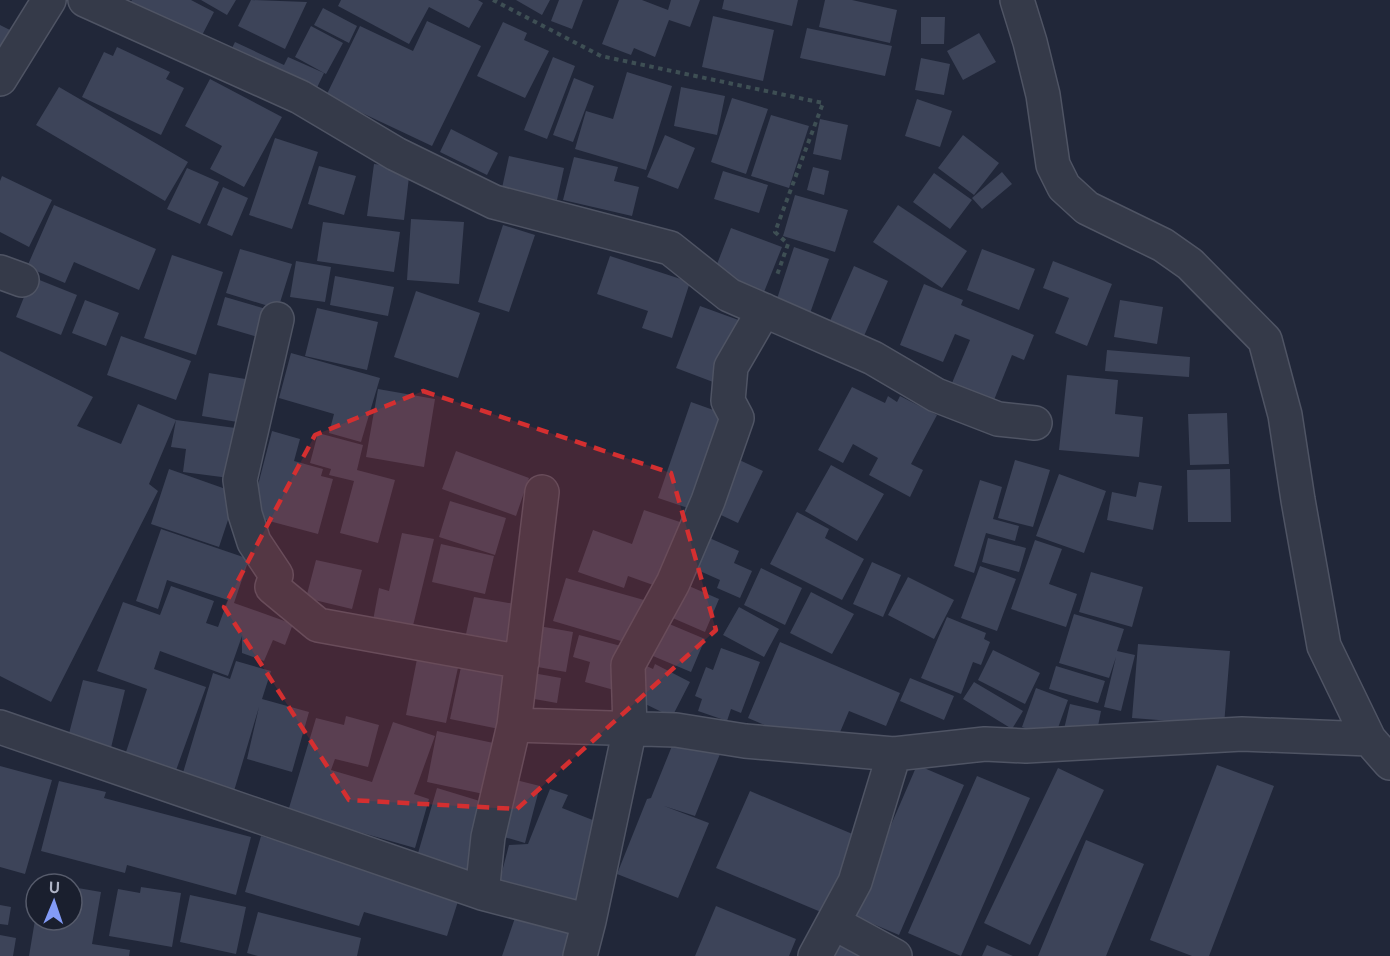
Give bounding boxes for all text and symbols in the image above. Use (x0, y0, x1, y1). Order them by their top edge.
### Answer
north arrow (24, 872, 84, 932)
text: U (49, 877, 60, 898)

